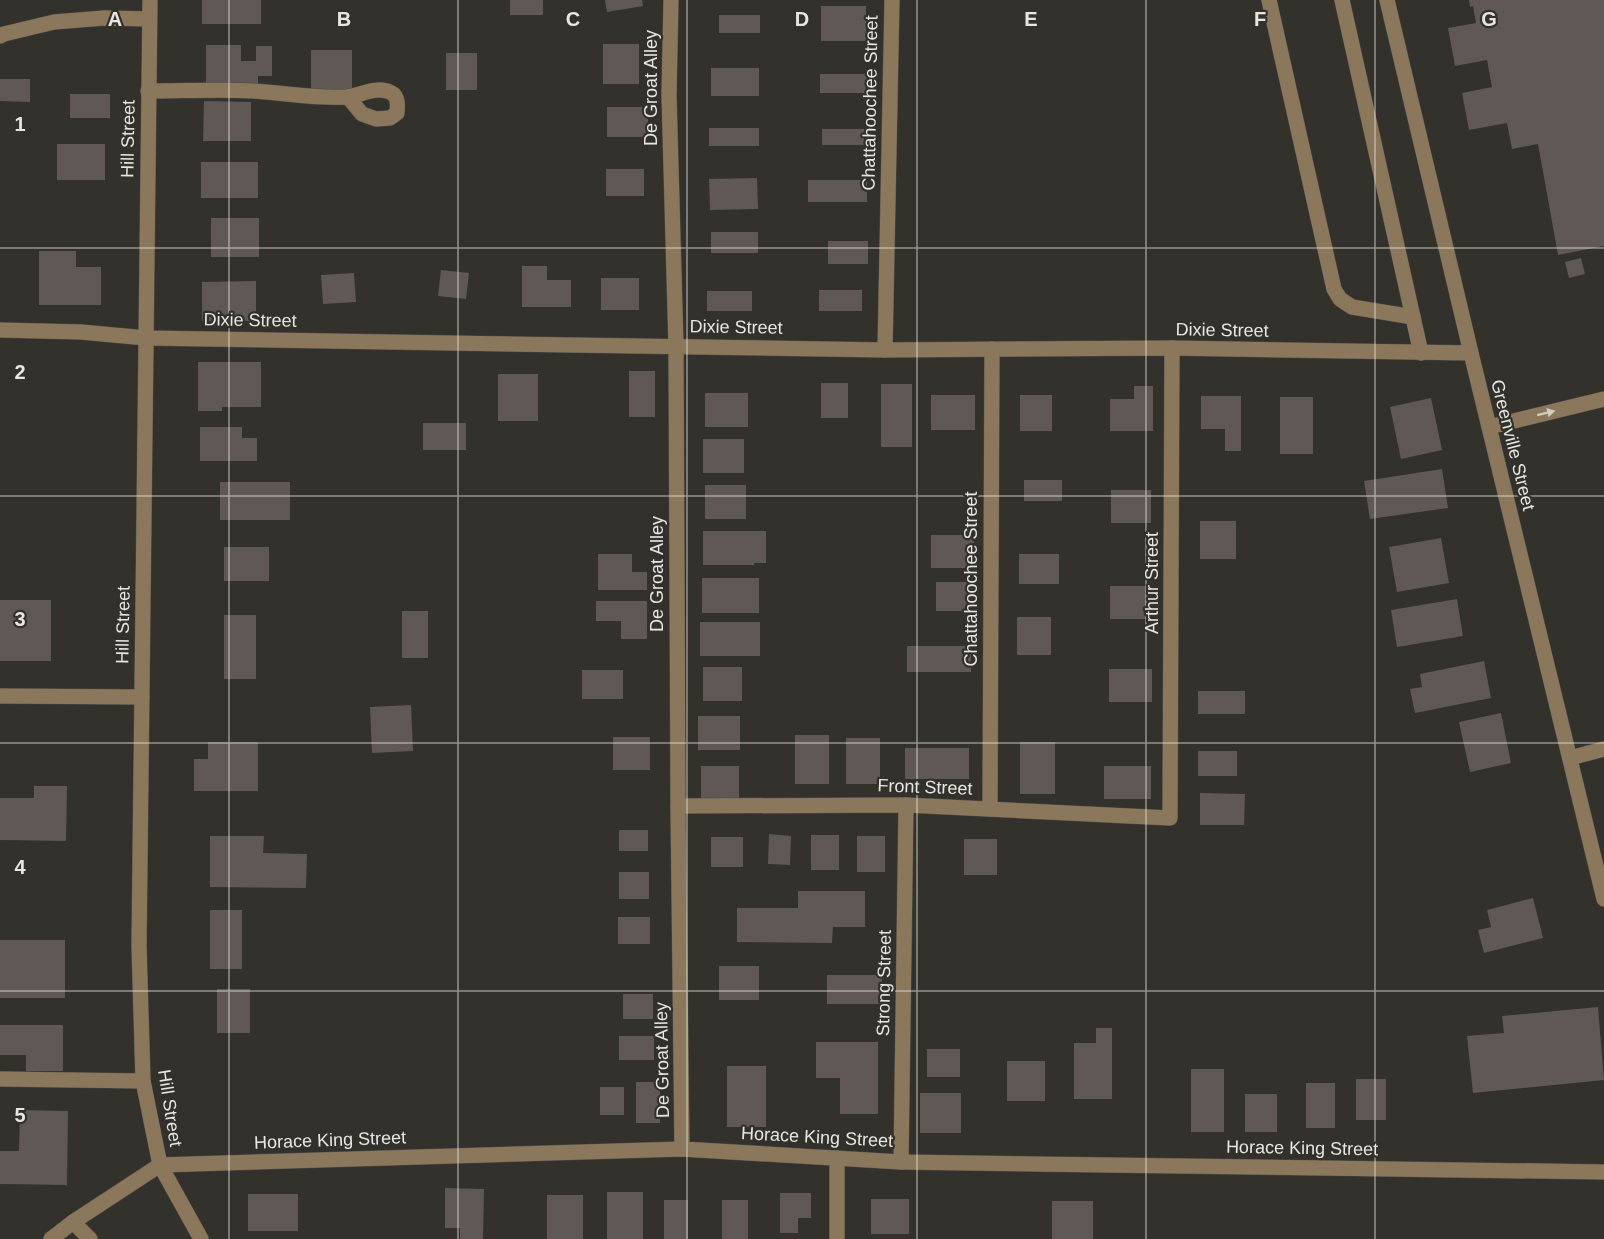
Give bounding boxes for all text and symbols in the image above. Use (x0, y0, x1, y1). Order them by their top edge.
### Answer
text: A (108, 8, 122, 30)
text: B (337, 8, 351, 30)
text: C (566, 8, 580, 30)
text: D (795, 8, 809, 30)
text: E (1024, 8, 1038, 30)
text: F (1254, 8, 1266, 30)
text: G (1481, 8, 1497, 30)
street label: Chattahoochee Street (858, 15, 882, 191)
street label: De Groat Alley (641, 30, 661, 146)
street label: Hill Street (117, 100, 139, 178)
text: 1 (14, 113, 26, 135)
street label: Dixie Street (203, 309, 297, 331)
street label: Dixie Street (689, 316, 783, 338)
street label: Dixie Street (1175, 319, 1269, 341)
text: 2 (14, 361, 26, 383)
street label: Greenville Street (1487, 378, 1539, 512)
one-way arrow (1536, 407, 1555, 417)
street label: Chattahoochee Street (961, 491, 981, 667)
street label: De Groat Alley (647, 516, 667, 632)
street label: Arthur Street (1142, 532, 1162, 634)
street label: Hill Street (112, 586, 134, 664)
text: 3 (14, 608, 26, 630)
street label: Front Street (877, 775, 973, 799)
text: 4 (14, 856, 26, 878)
street label: Strong Street (873, 930, 895, 1036)
street label: De Groat Alley (651, 1002, 673, 1118)
street label: Hill Street (154, 1068, 186, 1148)
text: 5 (14, 1104, 26, 1126)
street label: Horace King Street (741, 1123, 893, 1151)
street label: Horace King Street (254, 1127, 406, 1153)
street label: Horace King Street (1226, 1137, 1378, 1159)

